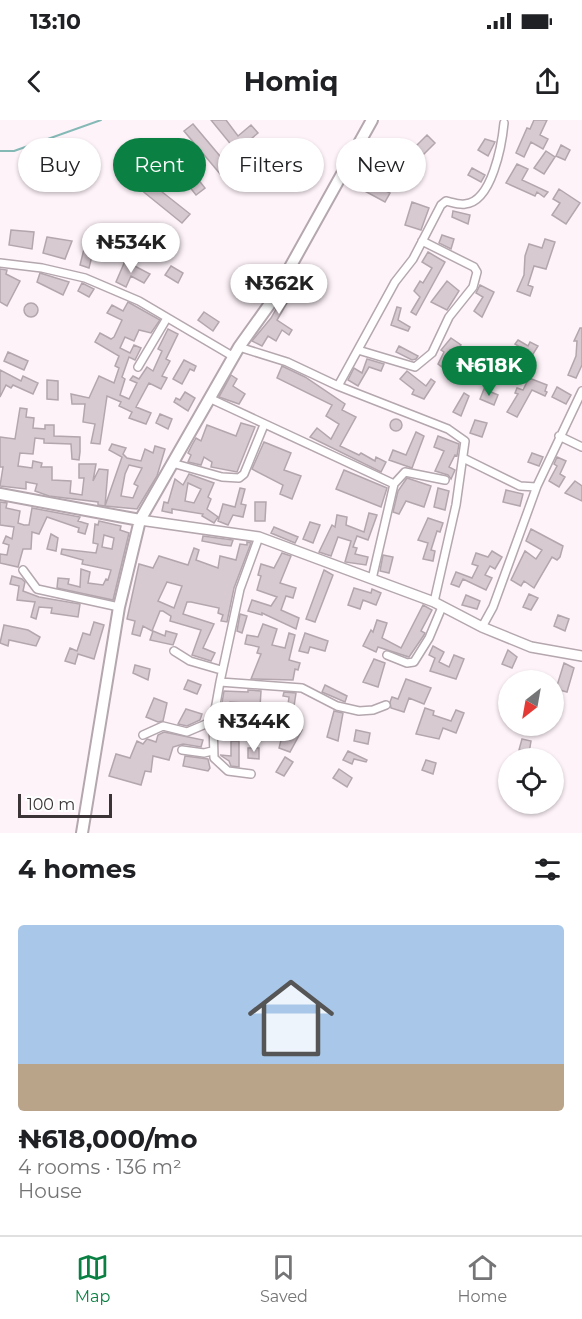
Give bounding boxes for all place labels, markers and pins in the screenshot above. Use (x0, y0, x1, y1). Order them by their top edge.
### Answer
pin: ₦534K (89, 223, 173, 274)
pin: ₦362K (237, 264, 321, 315)
pin: ₦618K (447, 346, 531, 397)
pin: ₦344K (212, 702, 296, 753)

